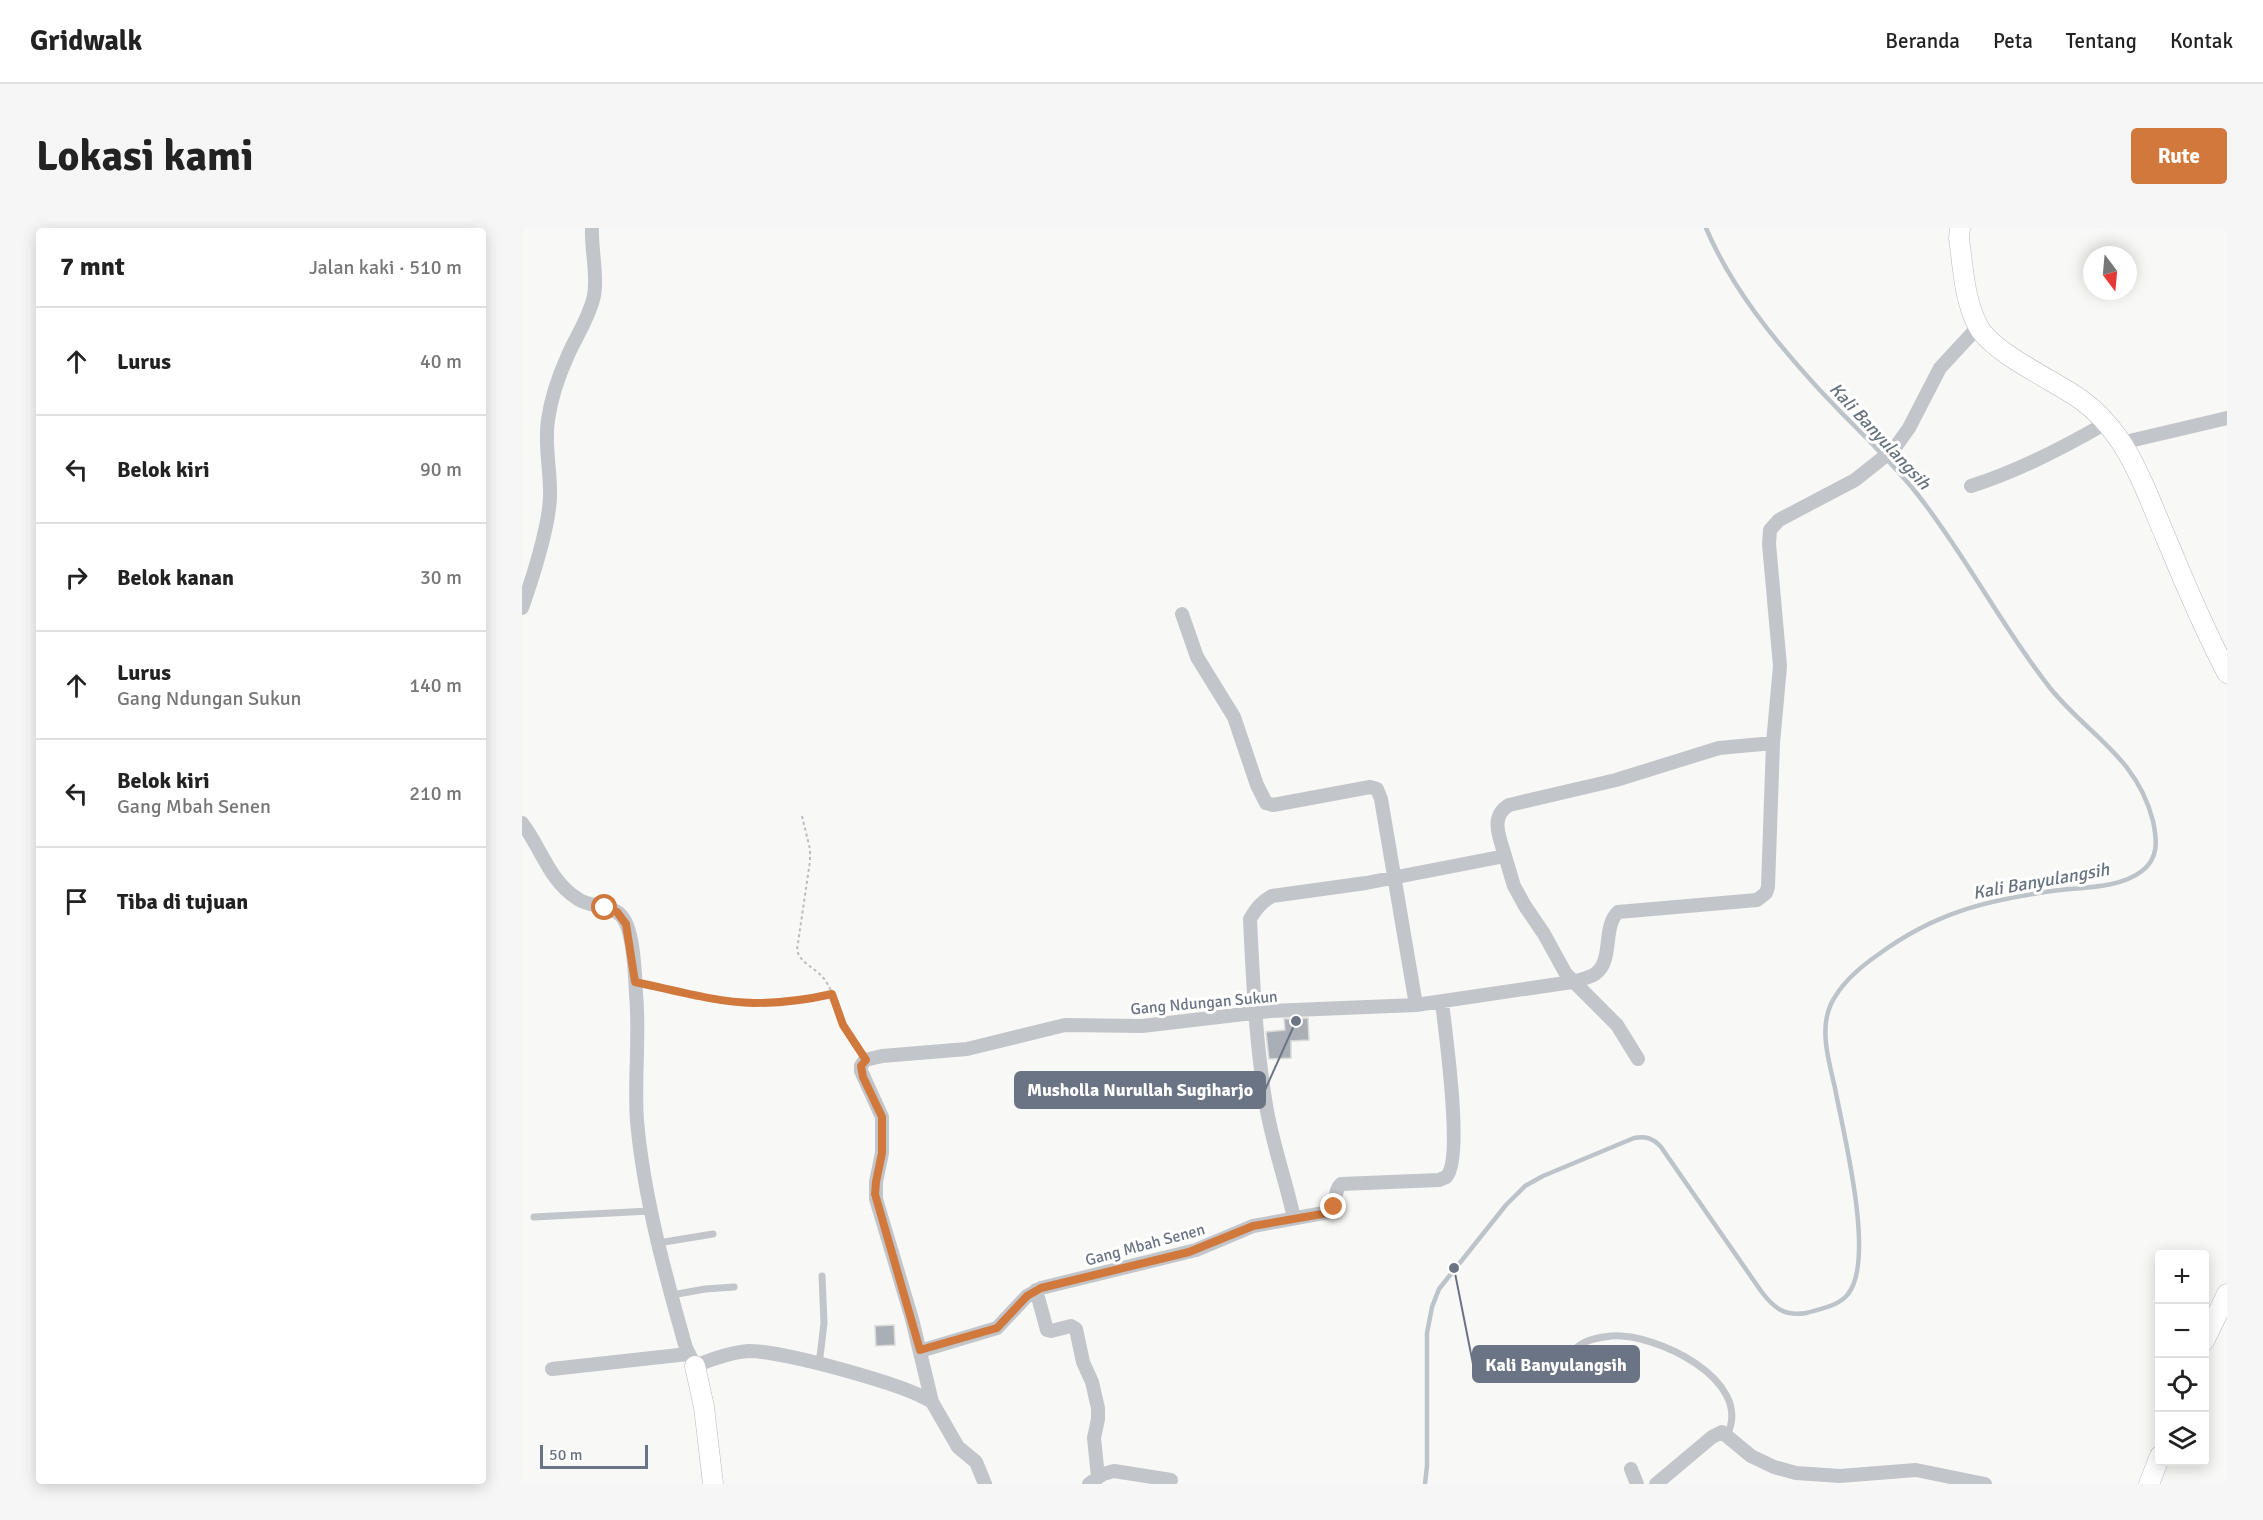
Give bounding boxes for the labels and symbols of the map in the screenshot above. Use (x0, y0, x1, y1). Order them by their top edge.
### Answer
north arrow (2083, 246, 2137, 300)
water label: Kali Banyulangsih (1825, 378, 1936, 495)
water label: Kali Banyulangsih (1971, 858, 2112, 904)
route start (591, 894, 617, 920)
street label: Gang Ndungan Sukun (1130, 987, 1278, 1019)
callout: Musholla Nurullah Sugiharjo (1015, 1072, 1265, 1108)
text: Musholla Nurullah Sugiharjo (1027, 1079, 1253, 1101)
route end (1320, 1193, 1346, 1219)
street label: Gang Mbah Senen (1083, 1219, 1207, 1271)
callout: Kali Banyulangsih (1473, 1346, 1639, 1382)
text: Kali Banyulangsih (1485, 1354, 1627, 1376)
scale bar (540, 1442, 648, 1470)

